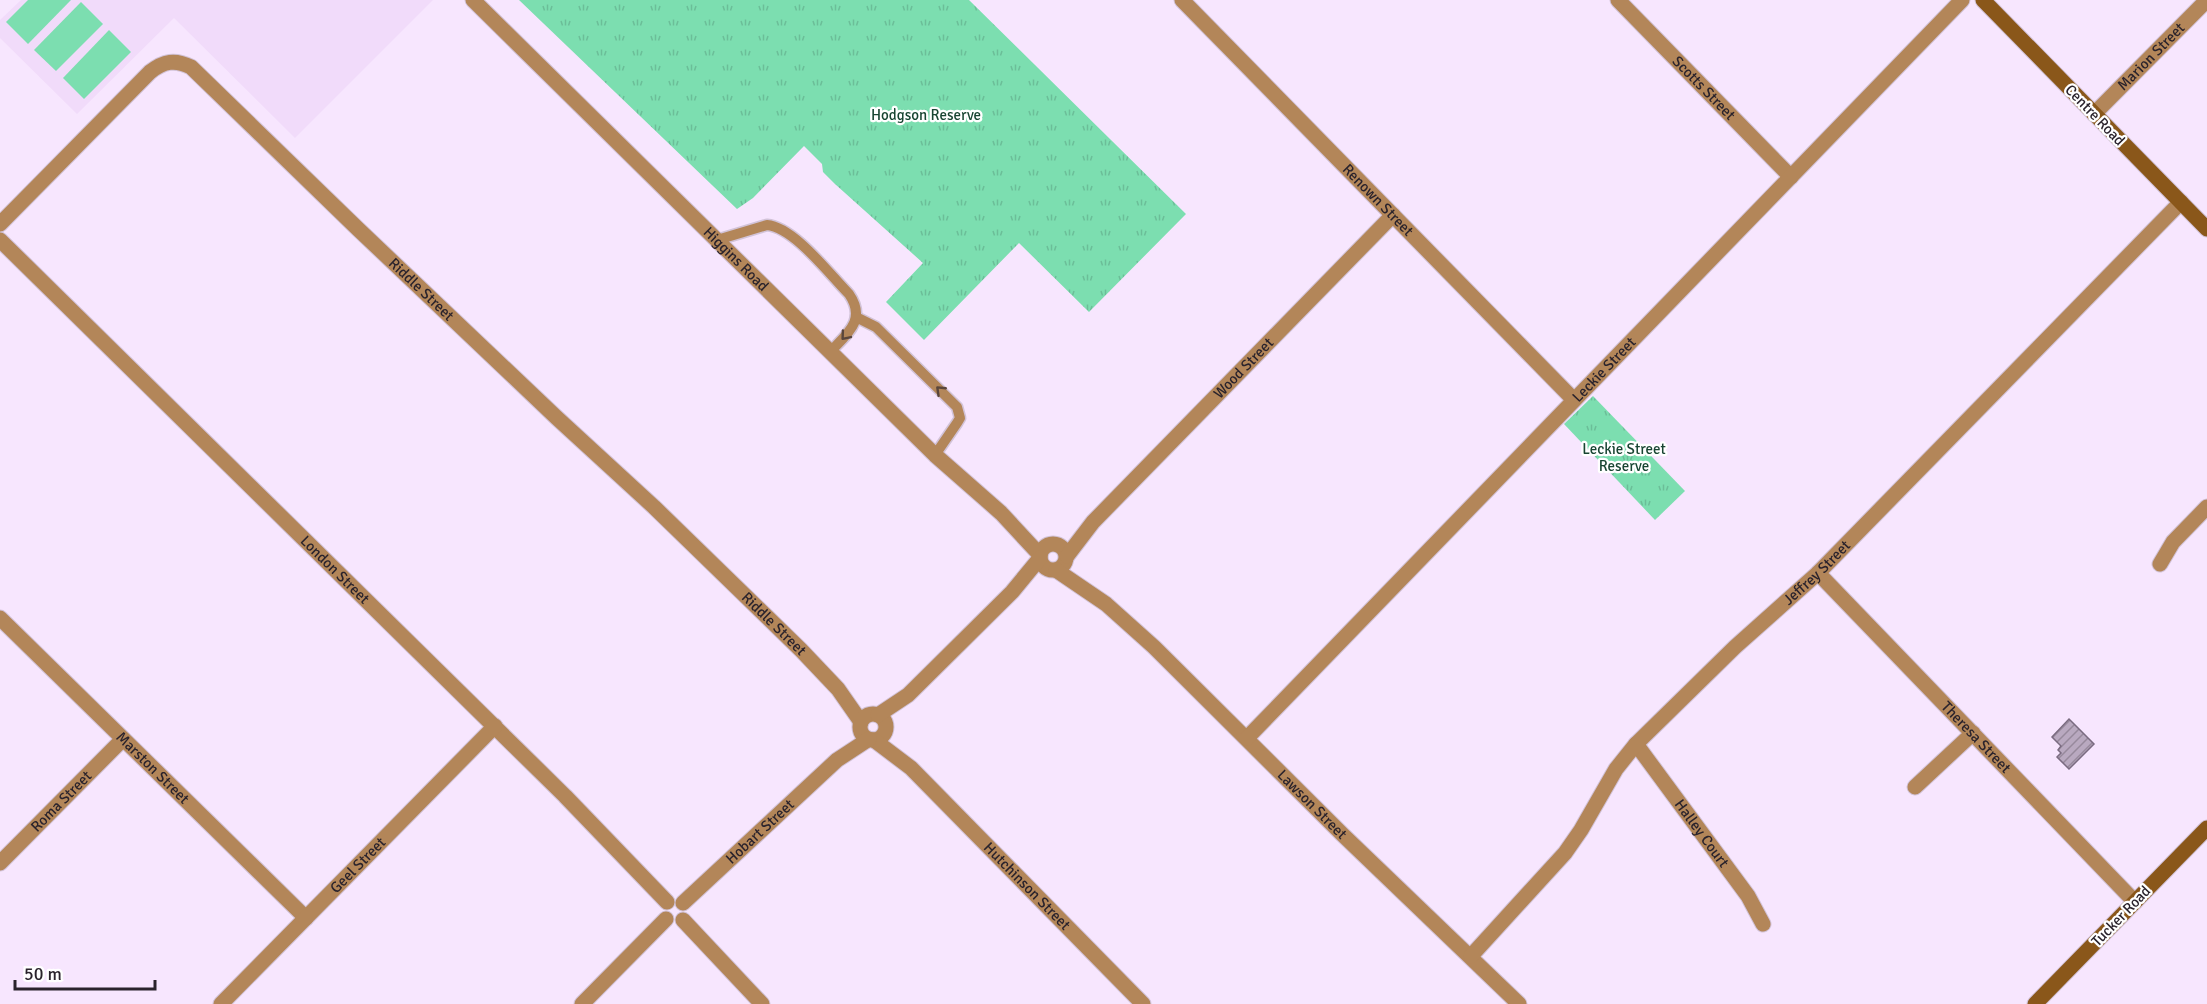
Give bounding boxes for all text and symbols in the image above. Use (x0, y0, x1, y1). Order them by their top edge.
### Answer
street label: Marion Street (2114, 19, 2188, 94)
street label: Scotts Street (1669, 52, 1739, 124)
street label: Centre Road (2061, 81, 2129, 149)
park label: Hodgson Reserve (871, 106, 981, 124)
street label: Renown Street (1339, 160, 1417, 240)
street label: Higgins Road (700, 223, 772, 295)
street label: Riddle Street (385, 254, 458, 324)
one-way arrow (841, 329, 852, 340)
street label: Leckie Street (1568, 333, 1639, 406)
street label: Wood Street (1210, 334, 1277, 402)
one-way arrow (937, 387, 948, 398)
park label: Leckie Street Reserve (1582, 440, 1666, 475)
street label: London Street (297, 532, 373, 608)
street label: Jeffrey Street (1779, 536, 1854, 609)
street label: Riddle Street (738, 588, 810, 659)
street label: Theresa Street (1938, 698, 2015, 777)
street label: Marston Street (112, 728, 193, 808)
street label: Lawson Street (1274, 766, 1351, 843)
street label: Roma Street (27, 767, 95, 835)
street label: Hobart Street (722, 795, 798, 868)
street label: Halley Court (1671, 796, 1733, 871)
street label: Geel Street (326, 833, 389, 897)
street label: Hutchinson Street (980, 838, 1074, 934)
street label: Tucker Road (2088, 882, 2154, 950)
scale bar (15, 953, 154, 991)
text: 50 m (24, 963, 62, 985)

